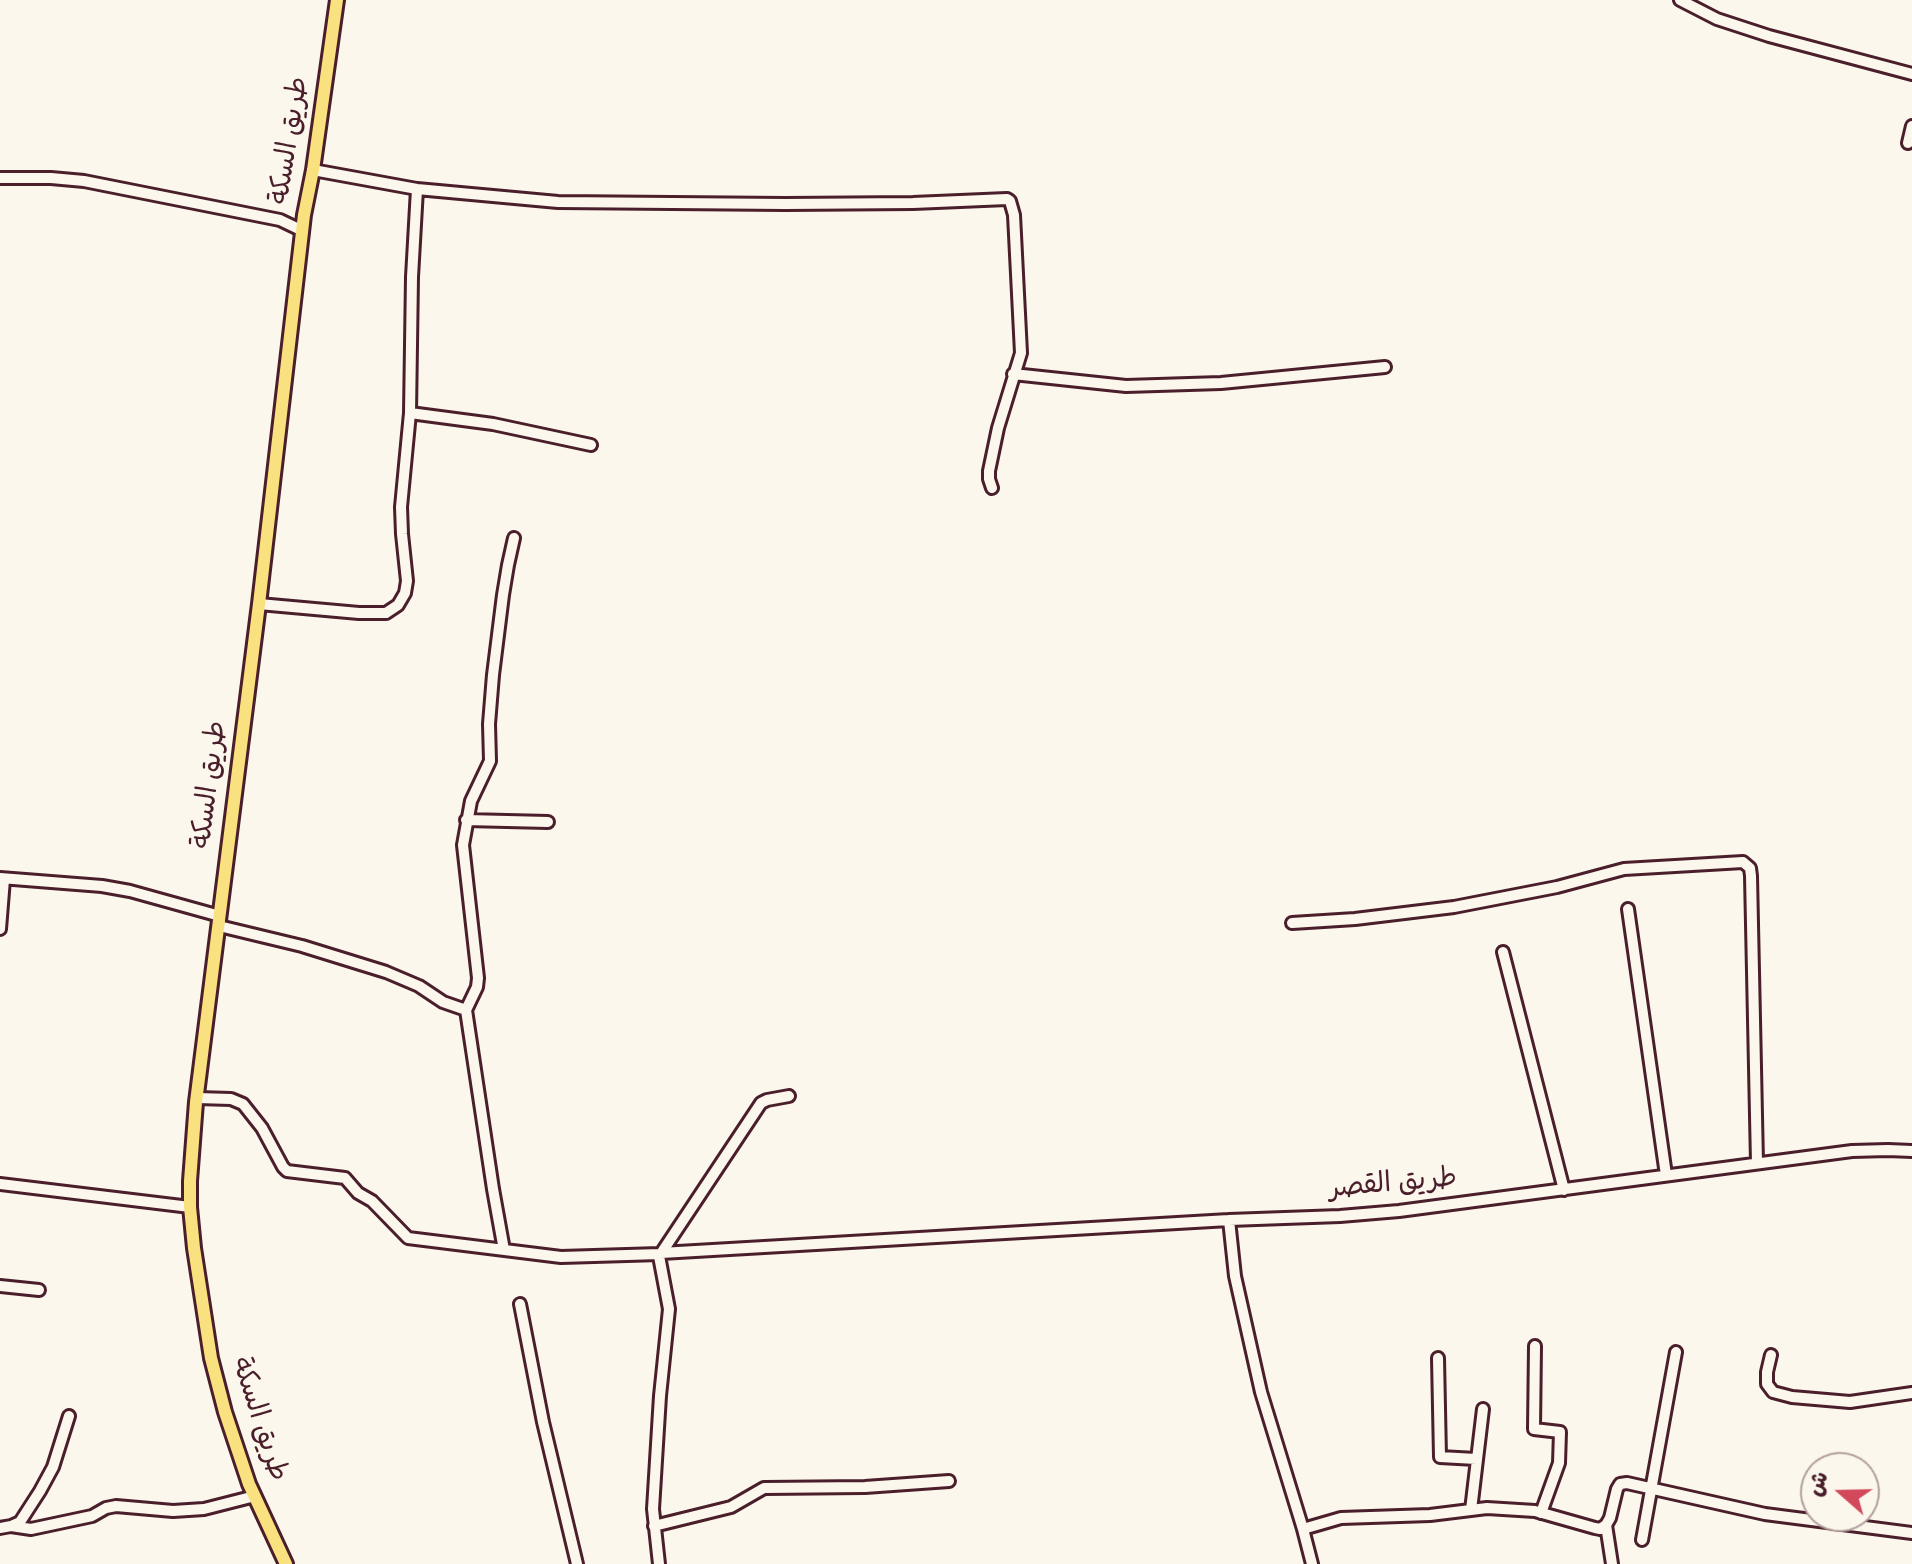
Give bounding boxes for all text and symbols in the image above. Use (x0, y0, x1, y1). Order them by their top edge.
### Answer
street label: طريق السكة (265, 75, 319, 207)
street label: طريق السكة (187, 719, 237, 851)
street label: طريق القصر (1328, 1164, 1458, 1208)
street label: طريق السكة (221, 1354, 293, 1486)
north arrow (1800, 1452, 1880, 1532)
text: ش (1800, 1468, 1838, 1501)

